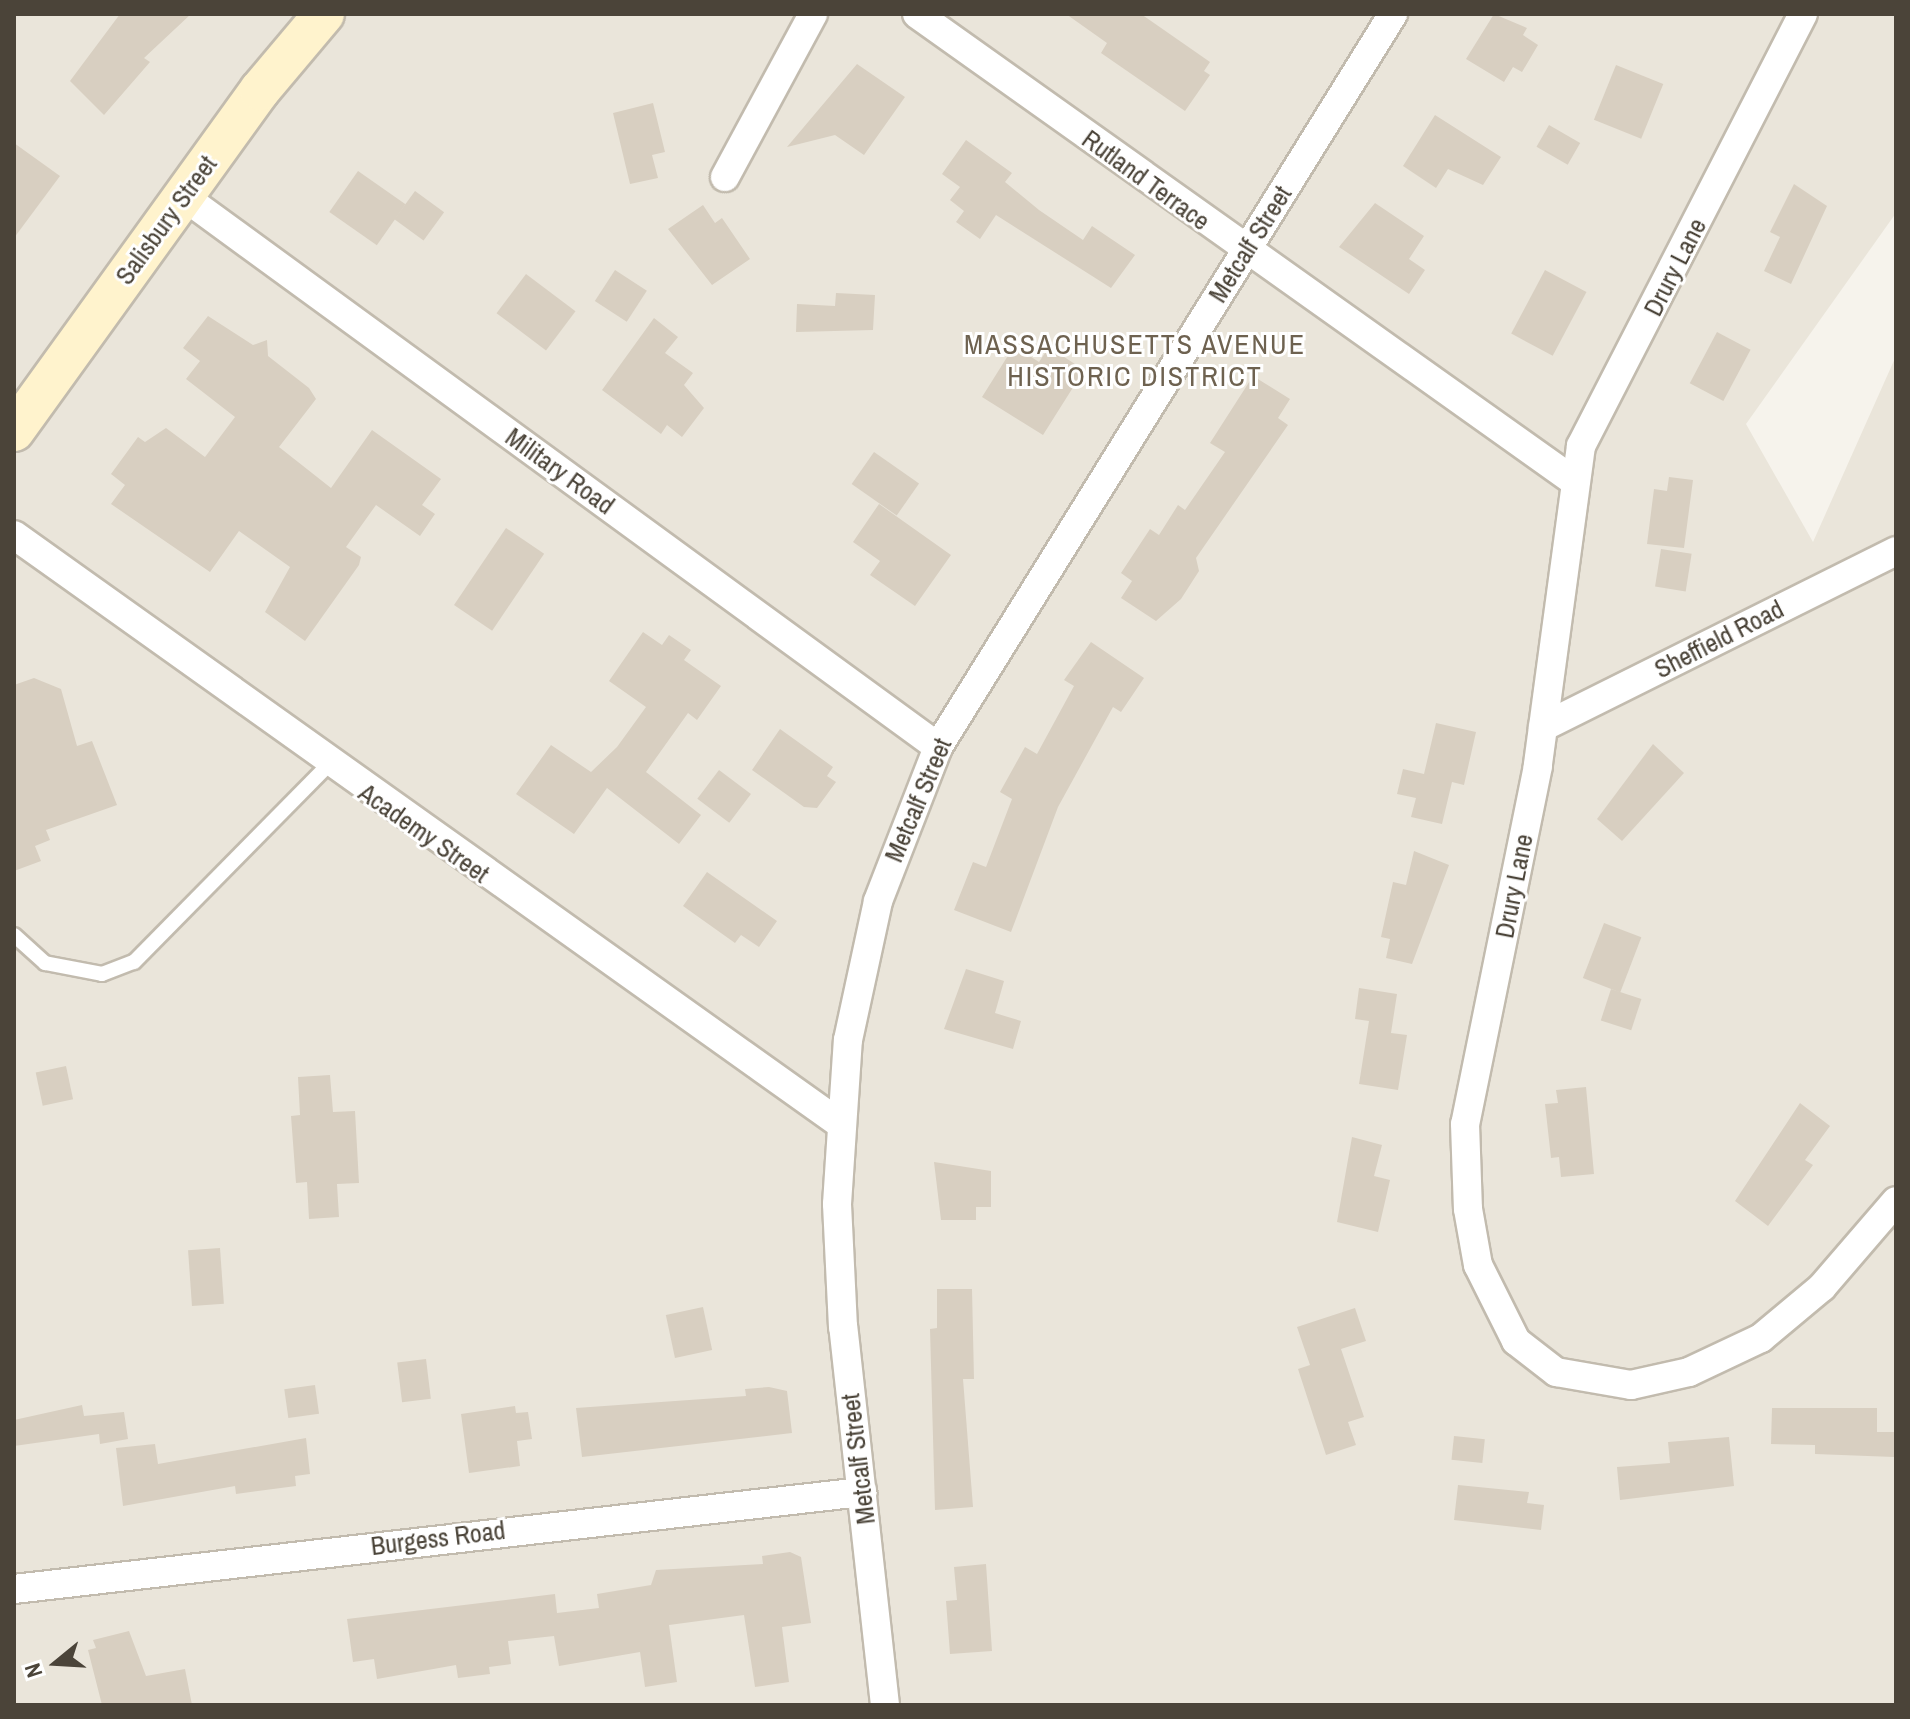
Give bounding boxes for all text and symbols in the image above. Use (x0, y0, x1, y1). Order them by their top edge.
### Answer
street label: Rutland Terrace (1076, 123, 1216, 237)
street label: Salisbury Street (109, 149, 223, 291)
street label: Metcalf Street (1202, 180, 1298, 308)
street label: Drury Lane (1637, 213, 1713, 321)
district label: MASSACHUSETTS AVENUE HISTORIC DISTRICT (963, 327, 1307, 393)
street label: Military Road (500, 421, 620, 521)
street label: Sheffield Road (1649, 593, 1789, 685)
street label: Metcalf Street (878, 733, 958, 867)
street label: Academy Street (353, 777, 495, 889)
street label: Drury Lane (1489, 831, 1539, 941)
street label: Metcalf Street (835, 1392, 881, 1526)
street label: Burgess Road (369, 1514, 507, 1562)
north arrow (16, 1623, 96, 1703)
text: N (17, 1660, 49, 1681)

